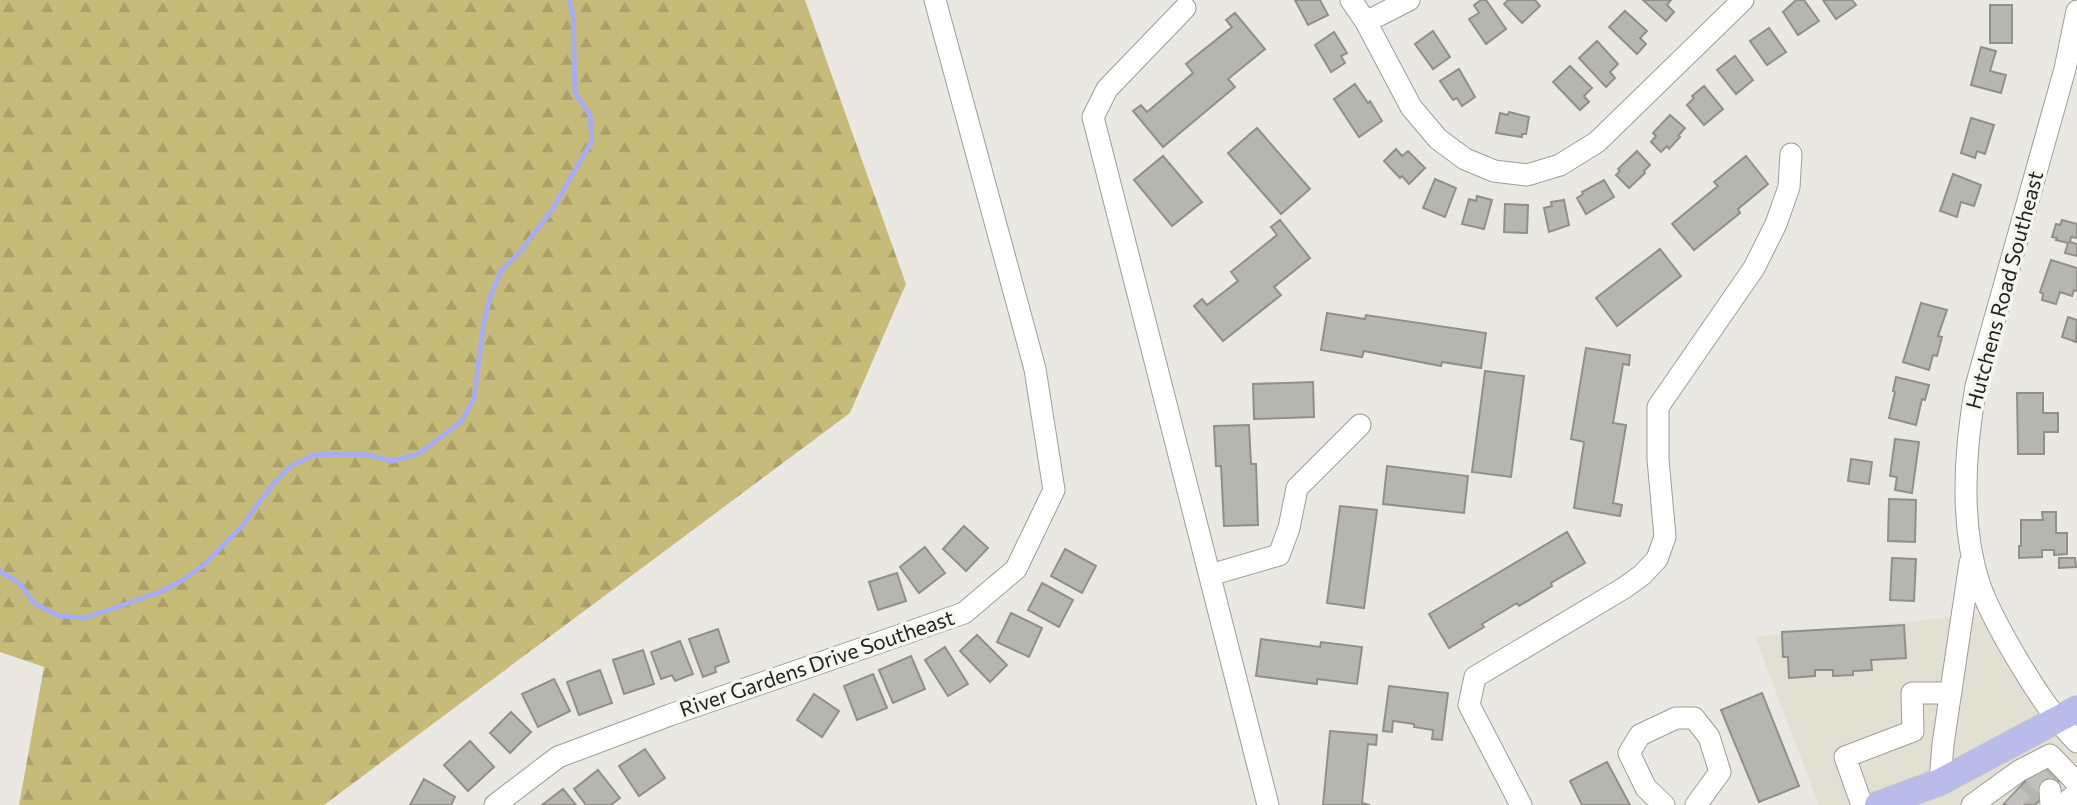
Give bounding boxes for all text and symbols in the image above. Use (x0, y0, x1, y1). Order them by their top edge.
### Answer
street label: Hutchens Road Southeast (1960, 168, 2047, 411)
street label: River Gardens Drive Southeast (676, 604, 957, 721)

